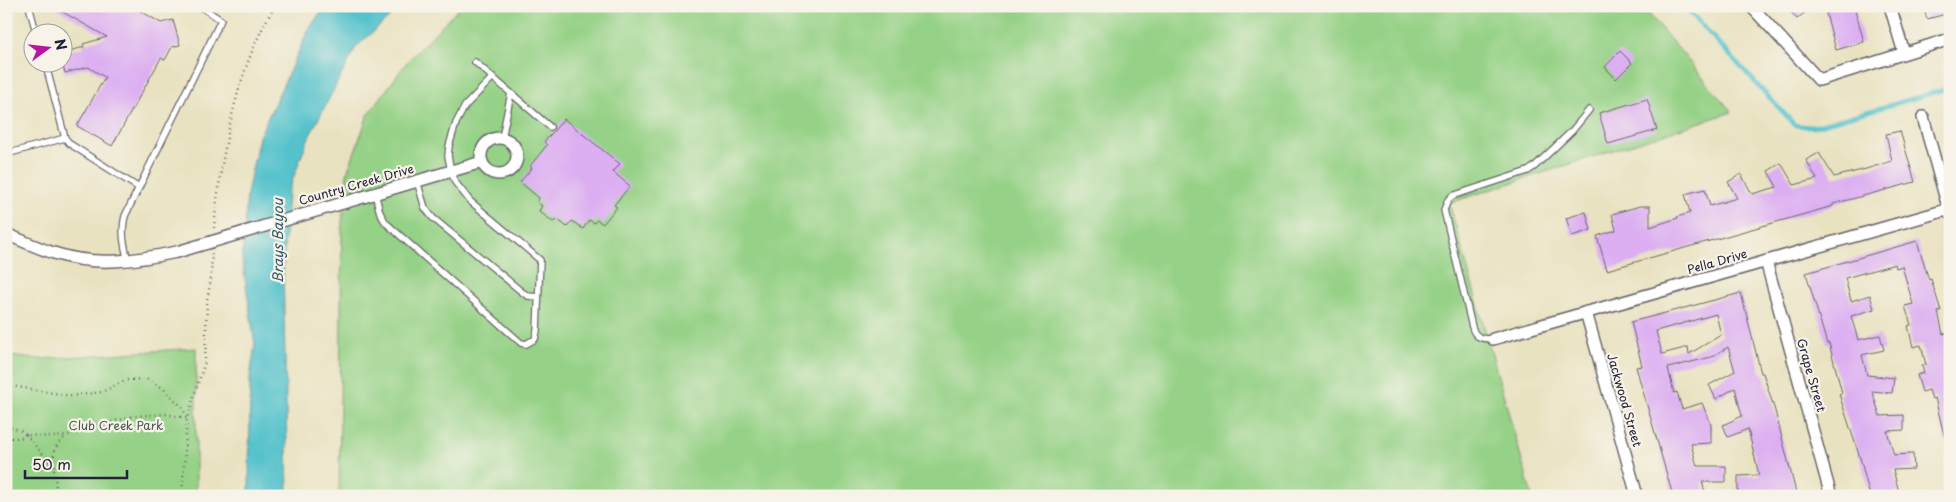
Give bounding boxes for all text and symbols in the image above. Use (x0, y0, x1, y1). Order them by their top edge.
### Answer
north arrow (22, 22, 72, 72)
text: N (49, 36, 73, 53)
street label: Country Creek Drive (296, 159, 416, 209)
water label: Brays Bayou (267, 198, 288, 284)
street label: Pella Drive (1685, 244, 1749, 278)
street label: Grape Street (1793, 336, 1831, 414)
street label: Jackwood Street (1603, 351, 1647, 449)
park label: Club Creek Park (69, 416, 163, 434)
scale bar (25, 447, 128, 479)
text: 50 m (32, 452, 71, 475)

